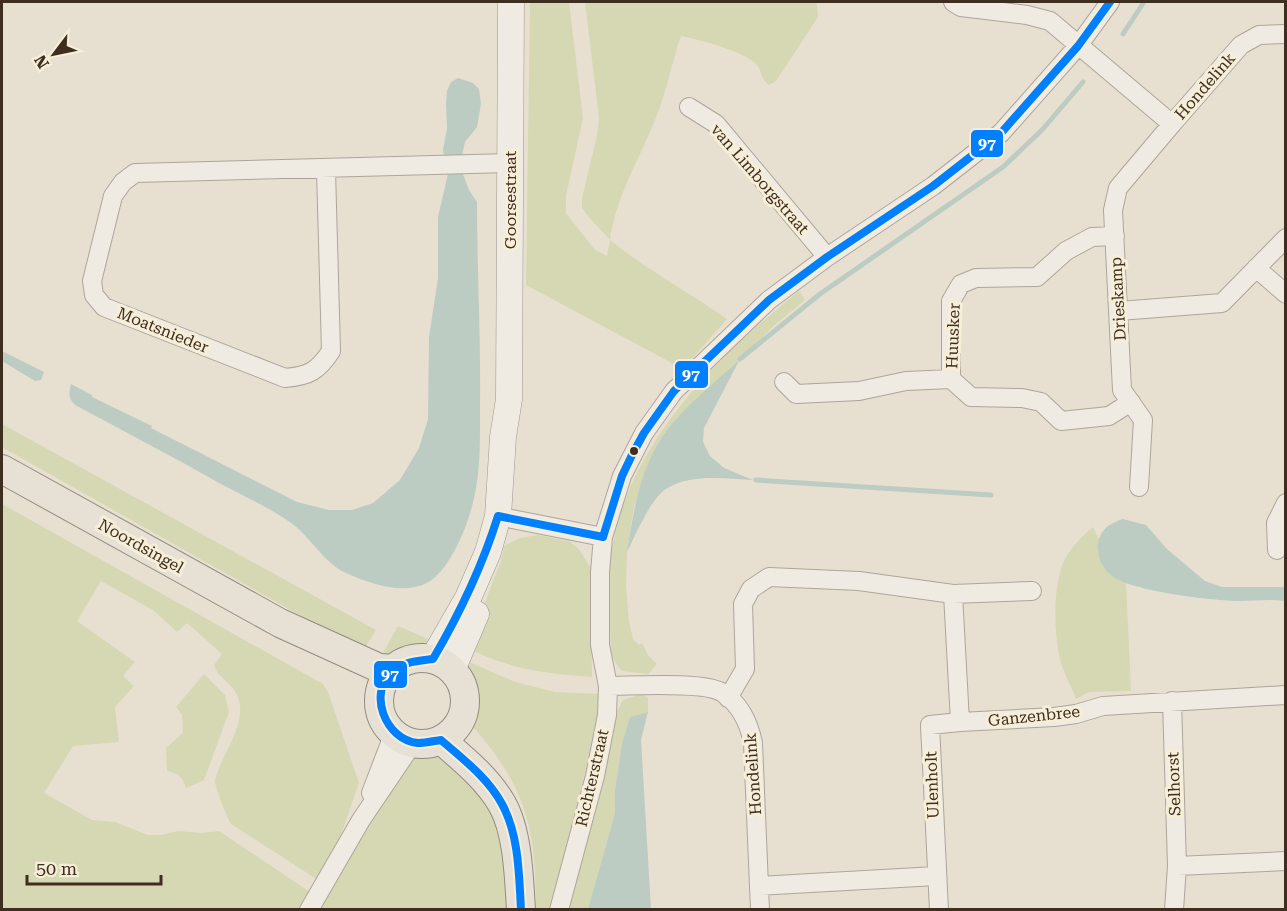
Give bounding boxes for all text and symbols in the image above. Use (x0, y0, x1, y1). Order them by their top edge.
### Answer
north arrow (24, 24, 84, 84)
street label: Hondelink (1171, 49, 1239, 123)
text: N (30, 51, 53, 72)
street label: van Limborgstraat (707, 120, 813, 238)
line badge: 97 (970, 129, 1004, 158)
text: 97 (978, 134, 996, 153)
street label: Goorsestraat (501, 151, 520, 249)
street label: Drieskamp (1106, 257, 1130, 341)
street label: Huusker (942, 302, 964, 369)
street label: Moatsnieder (115, 303, 212, 357)
line badge: 97 (674, 360, 709, 389)
text: 97 (682, 365, 700, 384)
unlabelled marker (628, 445, 640, 457)
street label: Noordsingel (95, 515, 187, 577)
line badge: 97 (373, 660, 408, 689)
text: 97 (381, 665, 399, 684)
street label: Ganzenbree (987, 702, 1081, 730)
street label: Richterstraat (572, 727, 612, 829)
street label: Hondelink (741, 732, 765, 816)
street label: Ulenholt (921, 751, 943, 819)
street label: Selhorst (1163, 752, 1185, 816)
scale bar (27, 848, 160, 886)
text: 50 m (36, 858, 77, 879)

